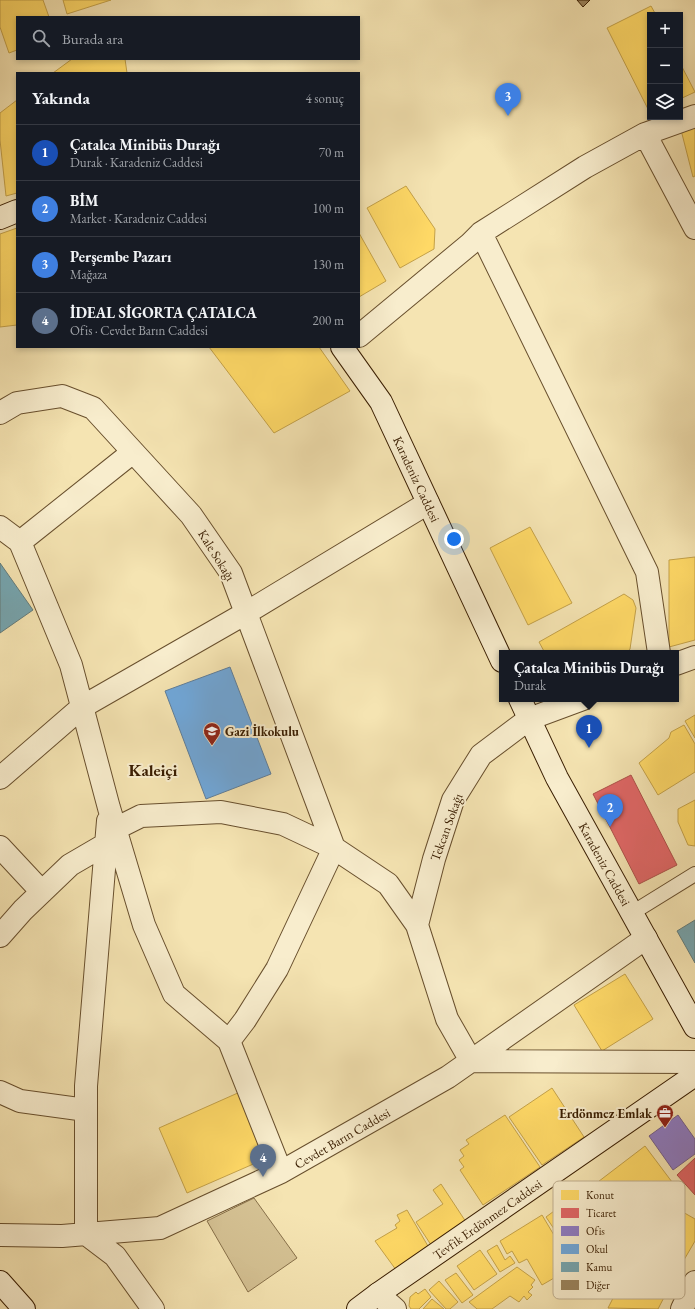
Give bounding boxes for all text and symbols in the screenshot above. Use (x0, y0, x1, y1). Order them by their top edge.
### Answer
map controls (647, 12, 683, 120)
button: + (647, 12, 683, 48)
search box (16, 16, 360, 60)
icon: search (30, 27, 52, 49)
text: Burada ara (62, 29, 123, 48)
button: − (647, 48, 683, 84)
pin: 3 (495, 83, 521, 116)
button: layers (647, 84, 683, 120)
text: Yakında (32, 87, 90, 109)
text: 4 sonuç (306, 90, 344, 107)
text: Çatalca Minibüs Durağı (70, 135, 220, 154)
text: 1 (42, 144, 48, 161)
text: 70 m (319, 144, 344, 161)
text: Durak · Karadeniz Caddesi (70, 154, 203, 171)
text: BİM (70, 191, 99, 210)
text: 2 (42, 200, 48, 217)
text: 100 m (313, 200, 344, 217)
text: Market · Karadeniz Caddesi (70, 210, 207, 227)
text: Perşembe Pazarı (70, 247, 171, 266)
text: 3 (42, 256, 48, 273)
text: 130 m (313, 256, 344, 273)
text: Mağaza (70, 266, 107, 283)
text: İDEAL SİGORTA ÇATALCA (70, 303, 257, 322)
text: 4 (42, 312, 48, 329)
text: 200 m (313, 312, 344, 329)
text: Ofis · Cevdet Barın Caddesi (70, 322, 208, 339)
street label: Karadeniz Caddesi (389, 434, 444, 525)
street label: Kale Sokağı (194, 526, 239, 584)
your location (444, 529, 464, 549)
popup (499, 650, 679, 702)
text: Çatalca Minibüs Durağı (514, 658, 664, 677)
text: Durak (514, 677, 546, 694)
pin: 1 (576, 715, 602, 748)
school or university icon: Gazi İlkokulu (202, 721, 222, 746)
place label: Gazi İlkokulu (225, 723, 300, 740)
district label: Kaleiçi (128, 759, 178, 781)
street label: Tekcan Sokağı (426, 791, 467, 863)
pin: 2 (597, 794, 623, 827)
street label: Karadeniz Caddesi (575, 820, 634, 909)
office icon: Erdönmez Emlak (655, 1103, 675, 1128)
street label: Cevdet Barın Caddesi (291, 1104, 393, 1173)
place label: Erdönmez Emlak (559, 1105, 653, 1122)
pin: 4 (250, 1144, 276, 1177)
street label: Tevfik Erdönmez Caddesi (429, 1175, 545, 1263)
legend (553, 1181, 685, 1299)
text: Konut (586, 1188, 615, 1202)
text: Ticaret (586, 1206, 617, 1220)
text: Ofis (586, 1224, 605, 1238)
text: Okul (586, 1242, 608, 1256)
text: Kamu (586, 1260, 612, 1274)
text: Diğer (586, 1278, 610, 1292)

